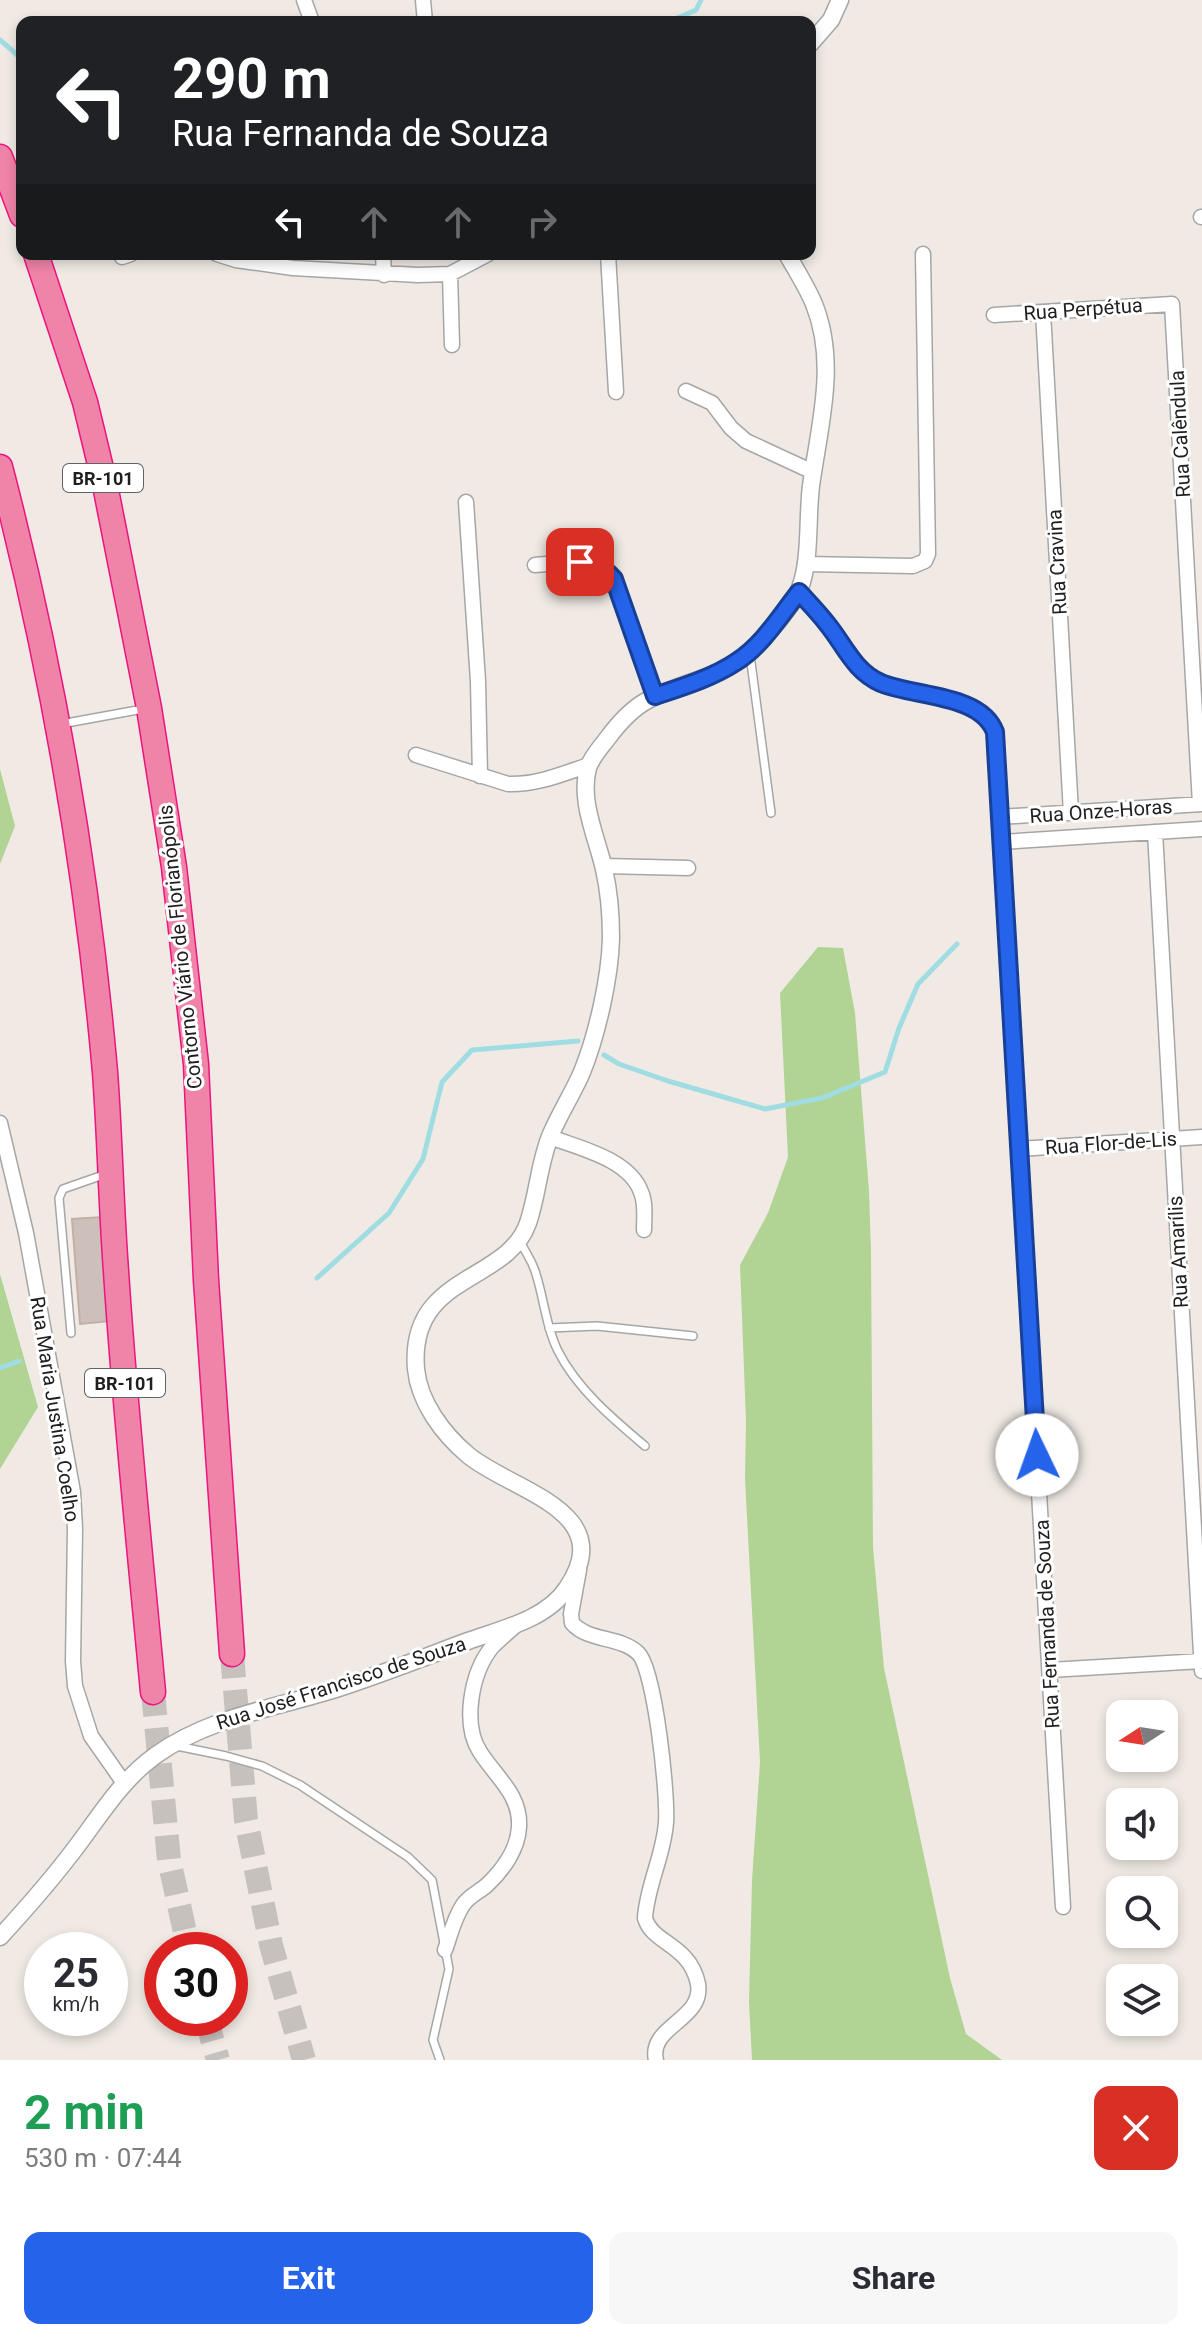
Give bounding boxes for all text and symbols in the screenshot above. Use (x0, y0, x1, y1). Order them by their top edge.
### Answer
text: 290 m (172, 46, 331, 112)
icon: left (40, 48, 144, 152)
text: Rua Fernanda de Souza (172, 113, 549, 155)
icon: left (268, 200, 312, 244)
icon: ahead (352, 200, 396, 244)
icon: ahead (436, 200, 480, 244)
icon: right (520, 200, 564, 244)
street label: Rua Perpétua (1023, 293, 1143, 325)
street label: Rua Calêndula (1165, 370, 1195, 498)
road number: BR-101 (63, 464, 143, 492)
street label: Rua Cravina (1042, 509, 1072, 615)
pin (546, 528, 614, 596)
icon: arrive (558, 540, 602, 584)
street label: Rua Onze-Horas (1029, 794, 1173, 828)
street label: Contorno Viário de Florianópolis (153, 804, 207, 1090)
street label: Rua Flor-de-Lis (1044, 1126, 1178, 1160)
street label: Rua Amarílis (1163, 1195, 1193, 1309)
street label: Rua Maria Justina Coelho (25, 1295, 85, 1523)
road number: BR-101 (85, 1369, 165, 1397)
position arrow (995, 1413, 1079, 1497)
street label: Rua Fernanda de Souza (1030, 1519, 1064, 1729)
street label: Rua José Francisco de Souza (213, 1631, 469, 1735)
north arrow (1106, 1700, 1178, 1772)
map controls (1106, 1700, 1178, 2036)
button: sound (1106, 1788, 1178, 1860)
button: search (1106, 1876, 1178, 1948)
speed limit sign: 30 (144, 1932, 248, 2036)
text: 25 (53, 1950, 99, 1997)
button: layers (1106, 1964, 1178, 2036)
text: km/h (53, 1992, 99, 2016)
text: 2 min (24, 2084, 145, 2141)
button: close (1094, 2086, 1178, 2170)
text: 530 m · 07:44 (24, 2143, 182, 2173)
button: Exit (24, 2232, 593, 2324)
button: Share (609, 2232, 1178, 2324)

